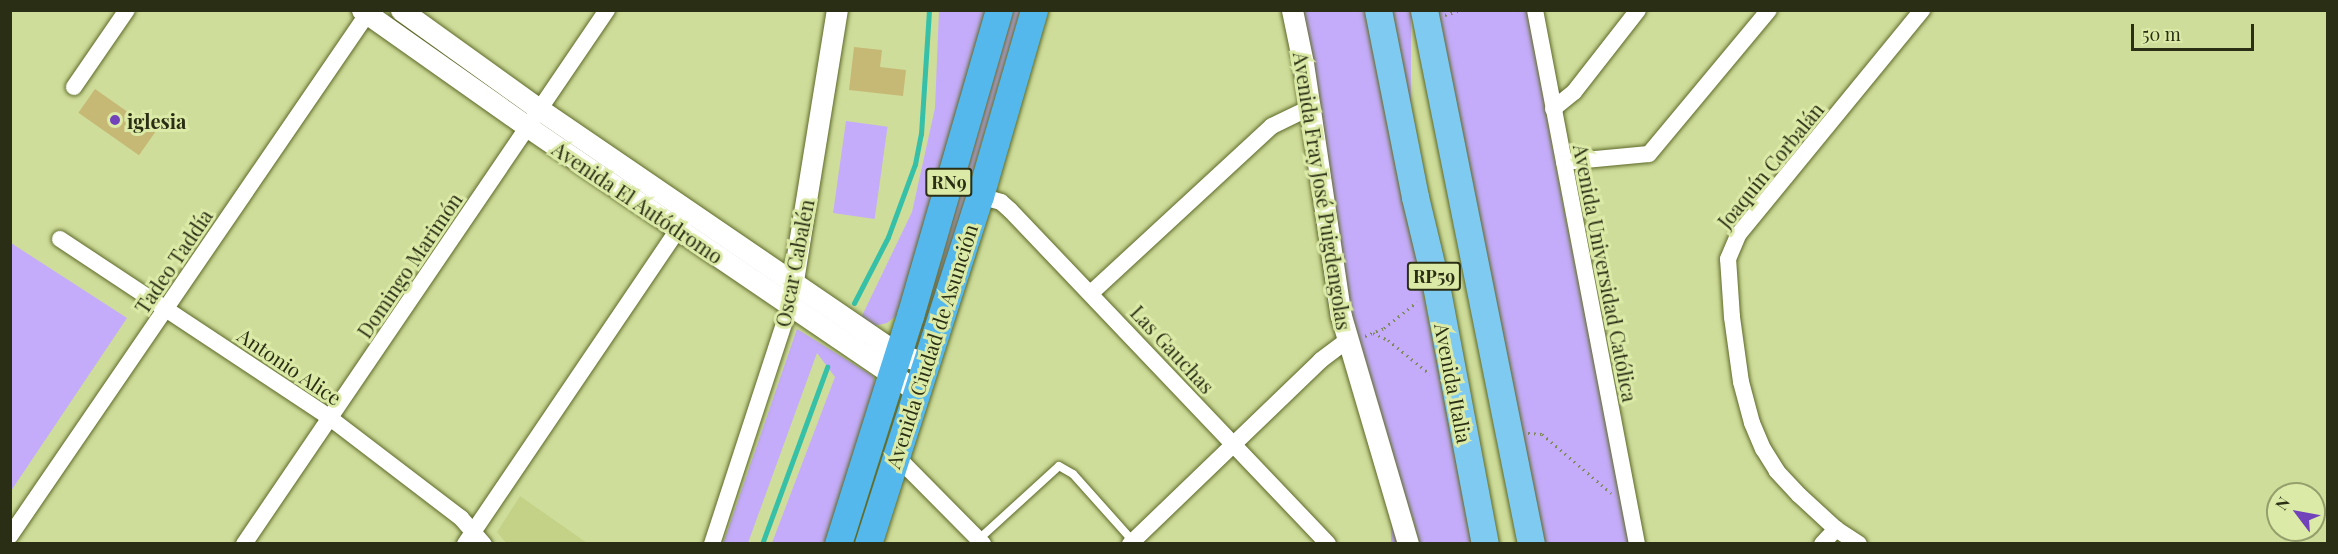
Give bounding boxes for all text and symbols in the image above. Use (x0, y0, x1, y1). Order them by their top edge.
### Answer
scale bar (2134, 12, 2257, 50)
text: 50 m (2142, 22, 2181, 46)
street label: Avenida Fray José Puigdengolas (1289, 50, 1357, 332)
street label: Joaquín Corbalán (1712, 97, 1828, 233)
place label: iglesia (127, 108, 186, 132)
marker: iglesia (108, 113, 122, 127)
street label: Avenida El Autódromo (548, 136, 728, 268)
street label: Avenida Universidad Católica (1569, 142, 1643, 404)
road number: RN9 (925, 167, 973, 197)
street label: Domingo Marimón (352, 188, 466, 342)
street label: Oscar Cabalén (770, 197, 818, 329)
street label: Tadeo Taddía (129, 204, 217, 318)
street label: Avenida Ciudad de Asunción (880, 220, 982, 472)
road number: RP59 (1406, 261, 1462, 291)
street label: Las Gauchas (1126, 300, 1220, 398)
street label: Avenida Italia (1431, 321, 1477, 445)
street label: Antonio Alice (233, 322, 347, 410)
north arrow (2266, 482, 2326, 542)
text: N (2270, 493, 2294, 514)

